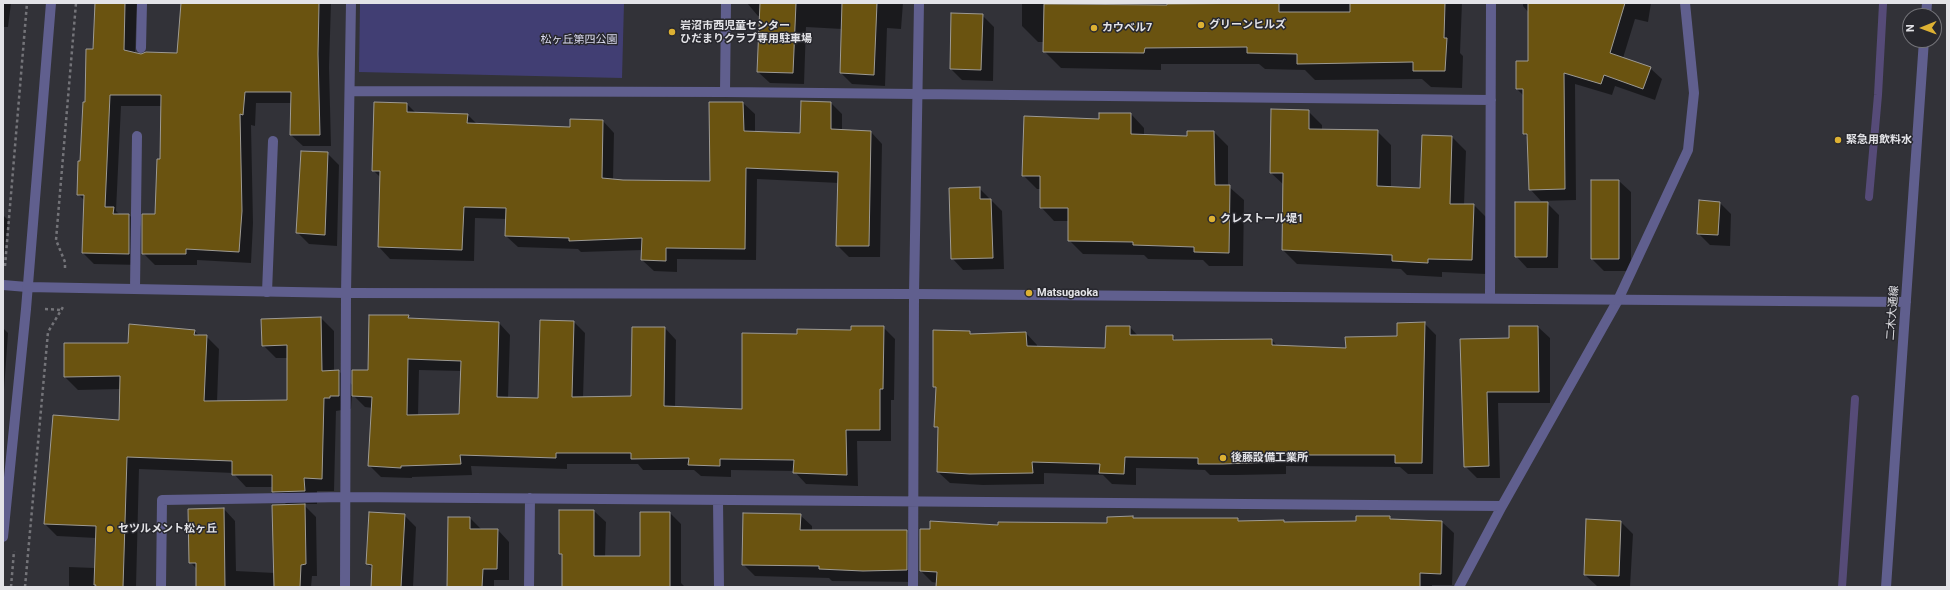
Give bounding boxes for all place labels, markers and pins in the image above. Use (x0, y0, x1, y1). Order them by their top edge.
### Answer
place label: グリーンヒルズ (1209, 18, 1286, 32)
place label: 岩沼市西児童センター ひだまりクラブ専用駐車場 (680, 19, 812, 45)
marker: グリーンヒルズ (1196, 20, 1206, 30)
place label: カウベル7 (1102, 21, 1152, 35)
marker: カウベル7 (1089, 23, 1099, 33)
marker: 岩沼市西児童センター ひだまりクラブ専用駐車場 (667, 27, 677, 37)
place label: 緊急用飲料水 (1846, 133, 1912, 147)
marker: 緊急用飲料水 (1833, 135, 1843, 145)
place label: クレストール堤1 (1220, 212, 1303, 226)
marker: クレストール堤1 (1207, 214, 1217, 224)
place label: Matsugaoka (1037, 286, 1098, 300)
marker: Matsugaoka (1024, 288, 1034, 298)
place label: 後藤設備工業所 (1231, 451, 1308, 465)
marker: 後藤設備工業所 (1218, 453, 1228, 463)
place label: セツルメント松ヶ丘 (118, 522, 217, 536)
marker: セツルメント松ヶ丘 (105, 524, 115, 534)

